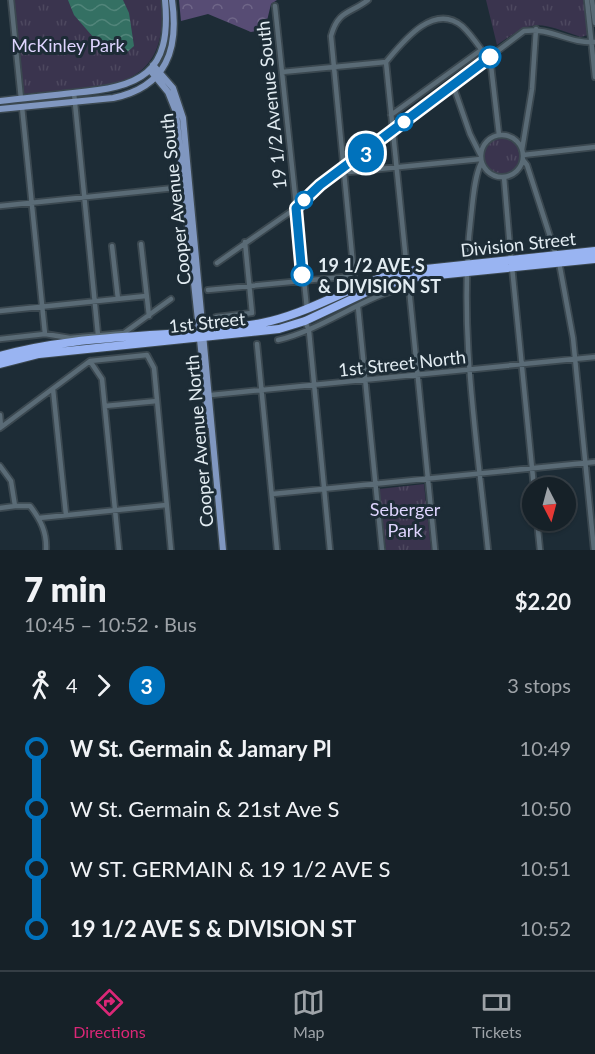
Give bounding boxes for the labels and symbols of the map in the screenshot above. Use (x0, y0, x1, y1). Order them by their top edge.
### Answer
street label: 19 1/2 Avenue South (251, 20, 291, 190)
park label: McKinley Park (11, 34, 126, 56)
unlabelled marker (479, 46, 501, 68)
street label: Cooper Avenue South (155, 112, 195, 286)
unlabelled marker (395, 113, 413, 131)
line badge: 3 (346, 134, 386, 172)
unlabelled marker (295, 191, 313, 209)
street label: Division Street (459, 227, 577, 261)
place label: 19 1/2 AVE S & DIVISION ST (318, 254, 441, 297)
marker: 19 1/2 AVE S & DIVISION ST (291, 264, 313, 286)
street label: 1st Street (168, 307, 247, 337)
street label: 1st Street North (337, 345, 467, 381)
street label: Cooper Avenue North (181, 354, 217, 528)
north arrow (522, 477, 576, 531)
park label: Seberger Park (370, 498, 441, 541)

